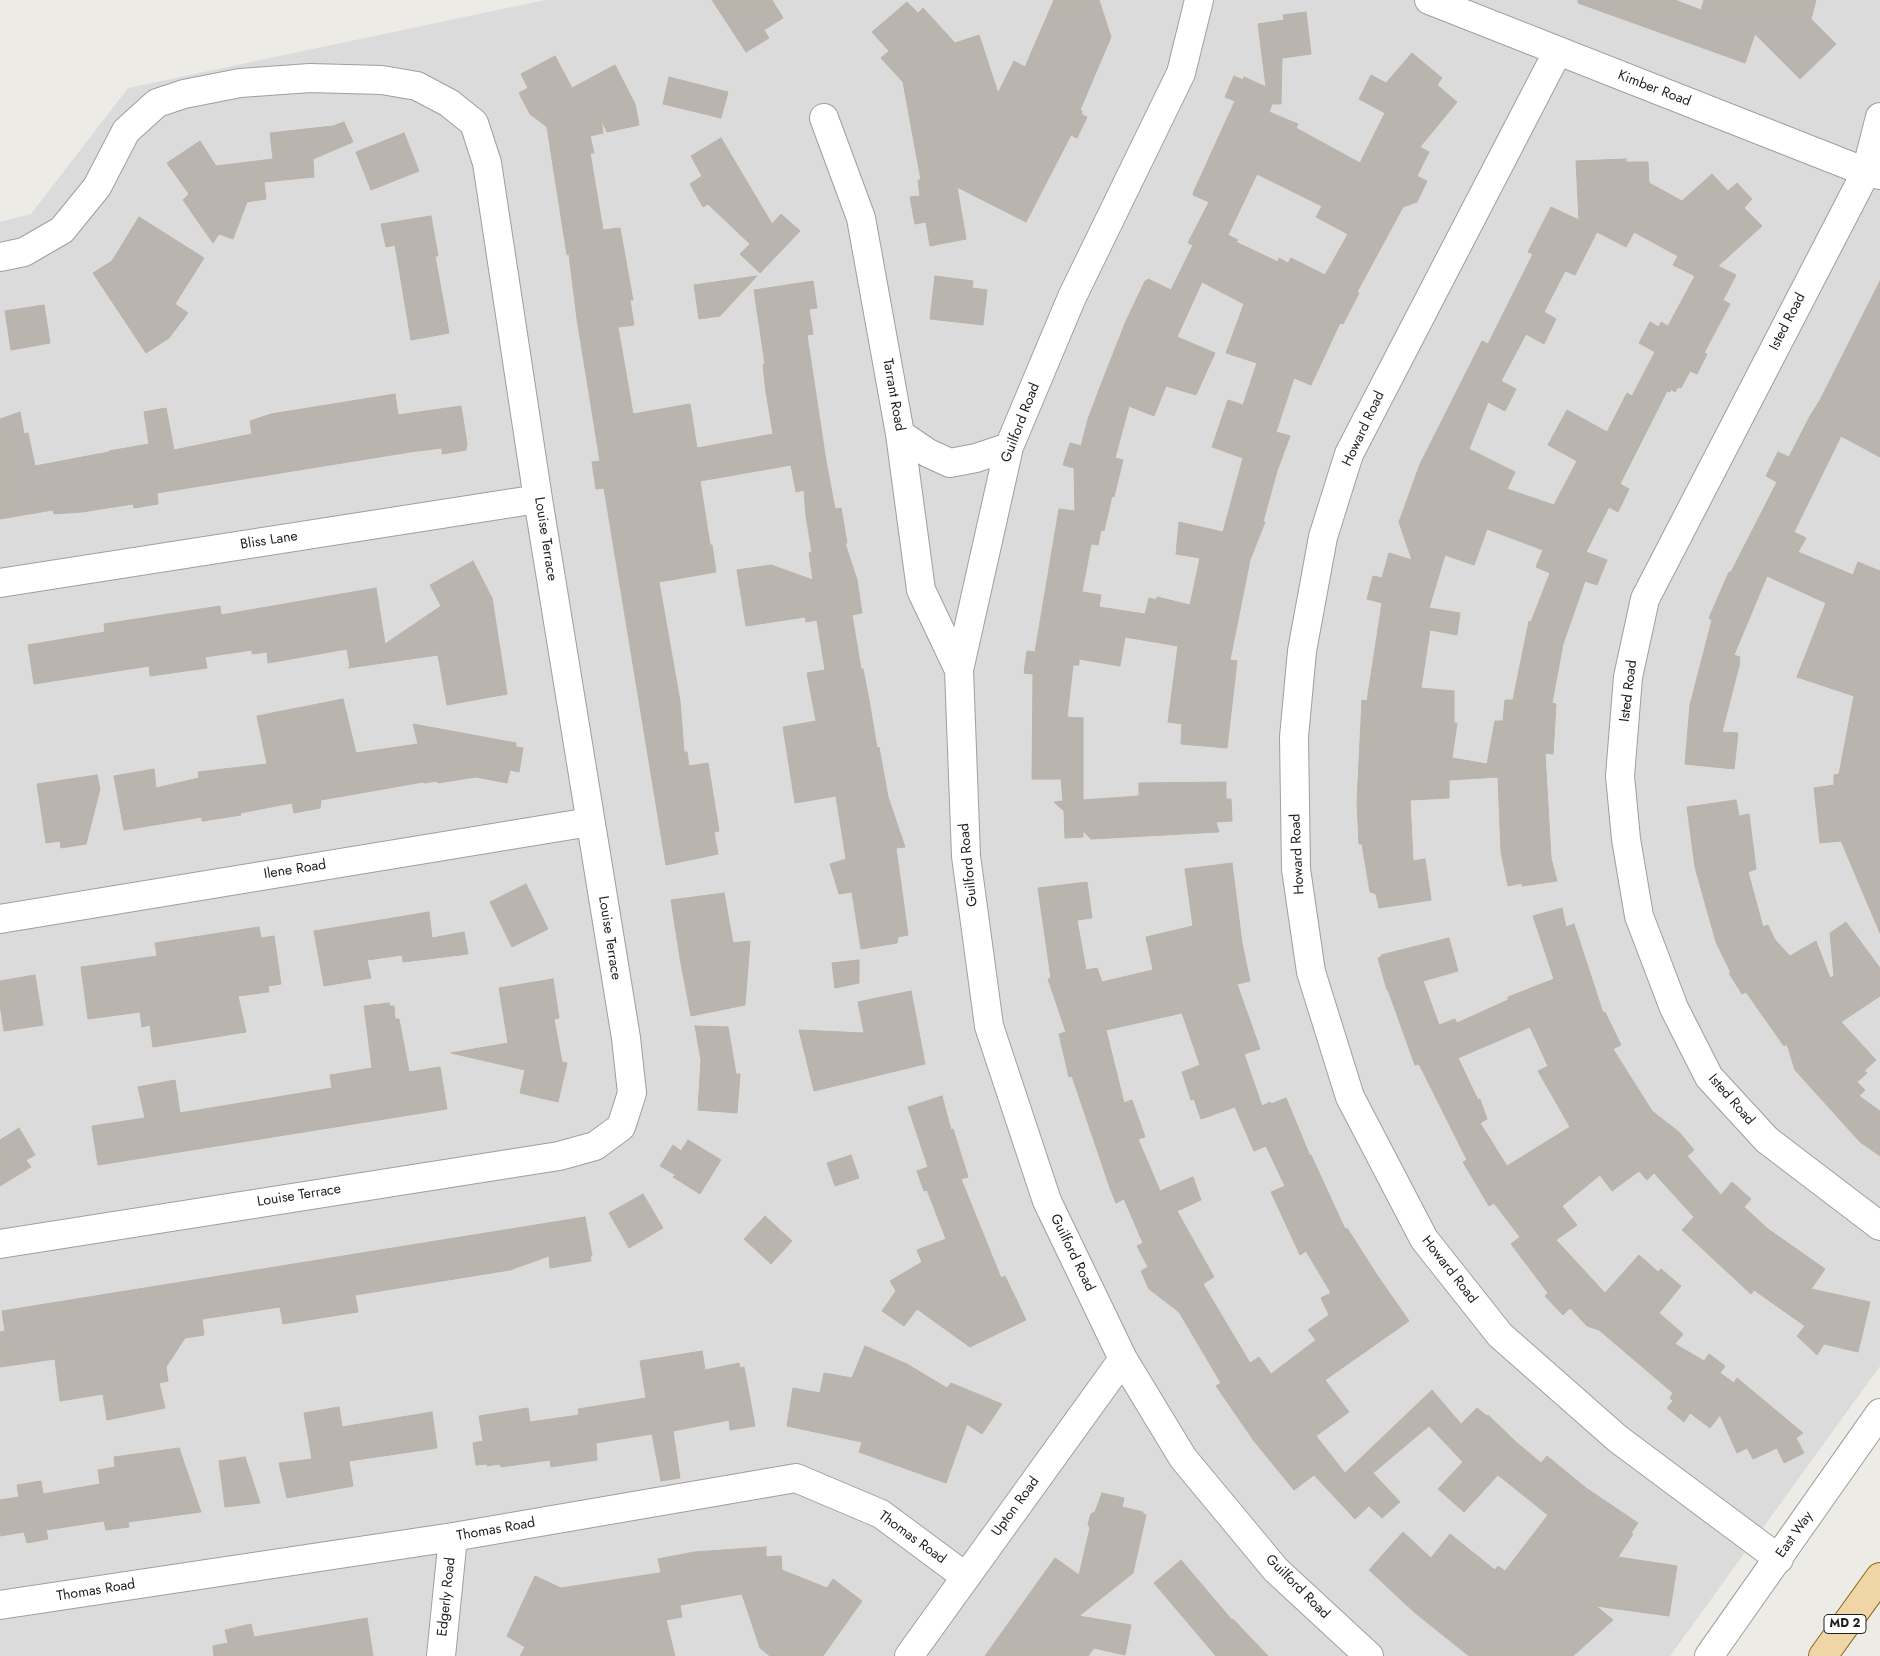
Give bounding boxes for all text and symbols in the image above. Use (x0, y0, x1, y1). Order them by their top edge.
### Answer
street label: Kimber Road (1615, 67, 1693, 111)
street label: Isted Road (1766, 291, 1810, 353)
street label: Tarrant Road (878, 357, 908, 433)
street label: Guilford Road (998, 381, 1044, 465)
street label: Howard Road (1339, 389, 1389, 469)
street label: Louise Terrace (530, 496, 560, 582)
street label: Bliss Lane (239, 528, 299, 554)
street label: Isted Road (1617, 659, 1641, 723)
street label: Howard Road (1287, 813, 1309, 895)
street label: Guilford Road (956, 822, 982, 908)
street label: Ilene Road (263, 857, 327, 883)
street label: Louise Terrace (594, 895, 624, 981)
street label: Isted Road (1704, 1071, 1758, 1129)
street label: Louise Terrace (256, 1181, 342, 1211)
street label: Guilford Road (1046, 1212, 1098, 1294)
street label: Howard Road (1417, 1233, 1481, 1307)
street label: Upton Road (989, 1474, 1043, 1540)
street label: Thomas Road (875, 1508, 949, 1568)
street label: East Way (1773, 1509, 1817, 1561)
street label: Thomas Road (456, 1515, 536, 1545)
street label: Guilford Road (1261, 1551, 1333, 1623)
street label: Edgerly Road (434, 1557, 460, 1637)
street label: Thomas Road (56, 1577, 136, 1605)
road number: MD 2 (1824, 1615, 1866, 1634)

